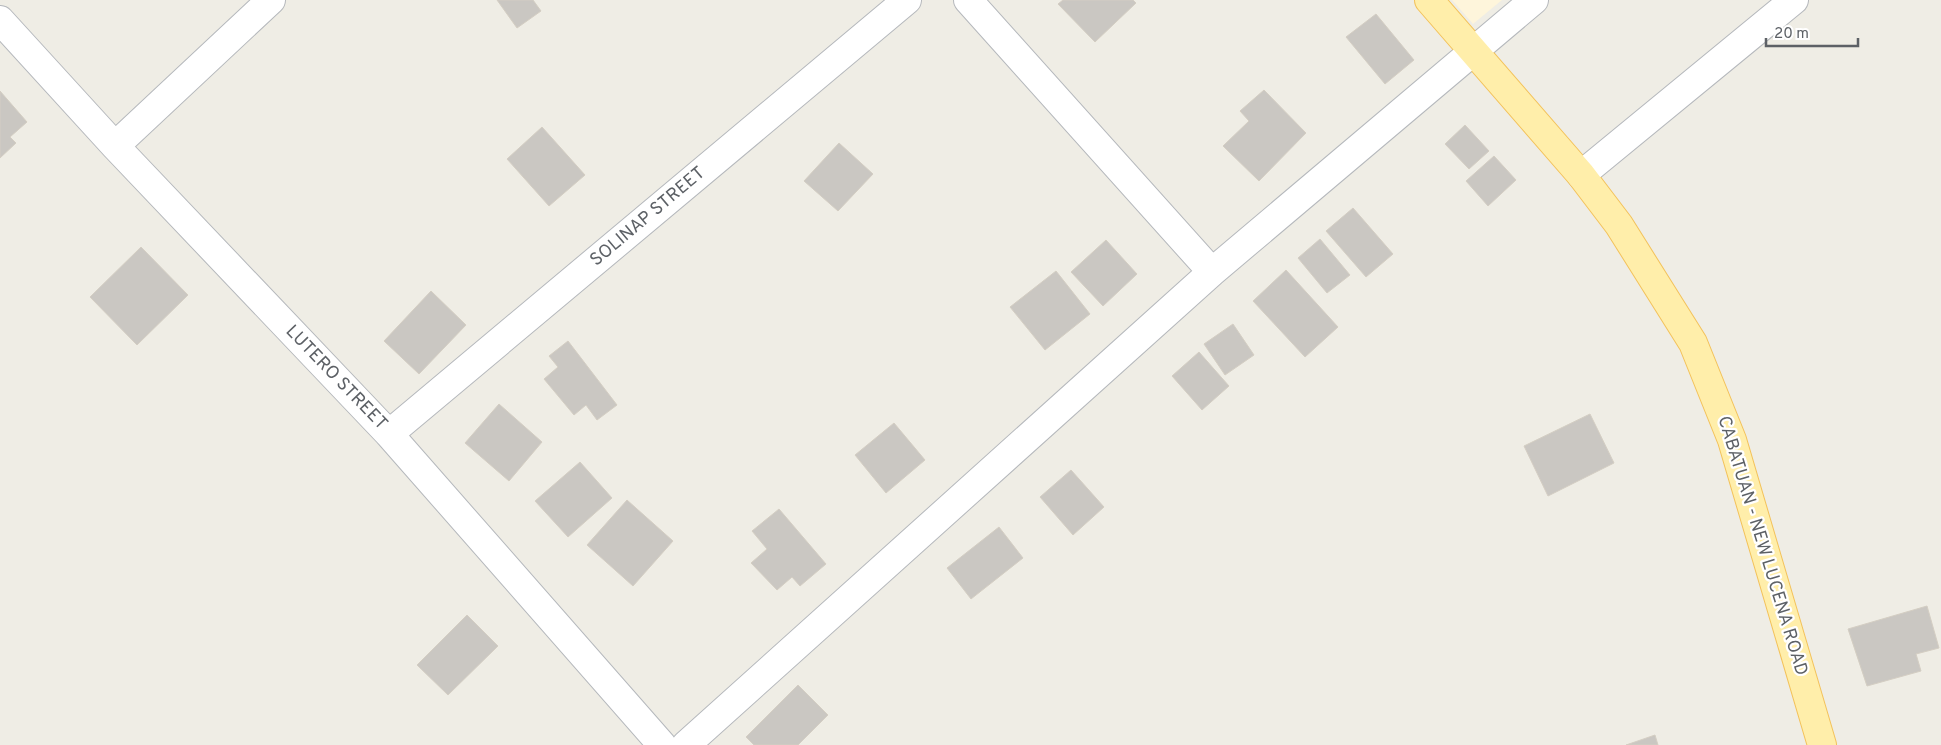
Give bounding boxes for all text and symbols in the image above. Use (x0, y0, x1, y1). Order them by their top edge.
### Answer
scale bar (1766, 15, 1858, 47)
text: 20 m (1774, 25, 1809, 44)
street label: SOLINAP STREET (586, 162, 710, 272)
street label: LUTERO STREET (280, 321, 392, 435)
street label: CABATUAN - NEW LUCENA ROAD (1711, 413, 1813, 679)

